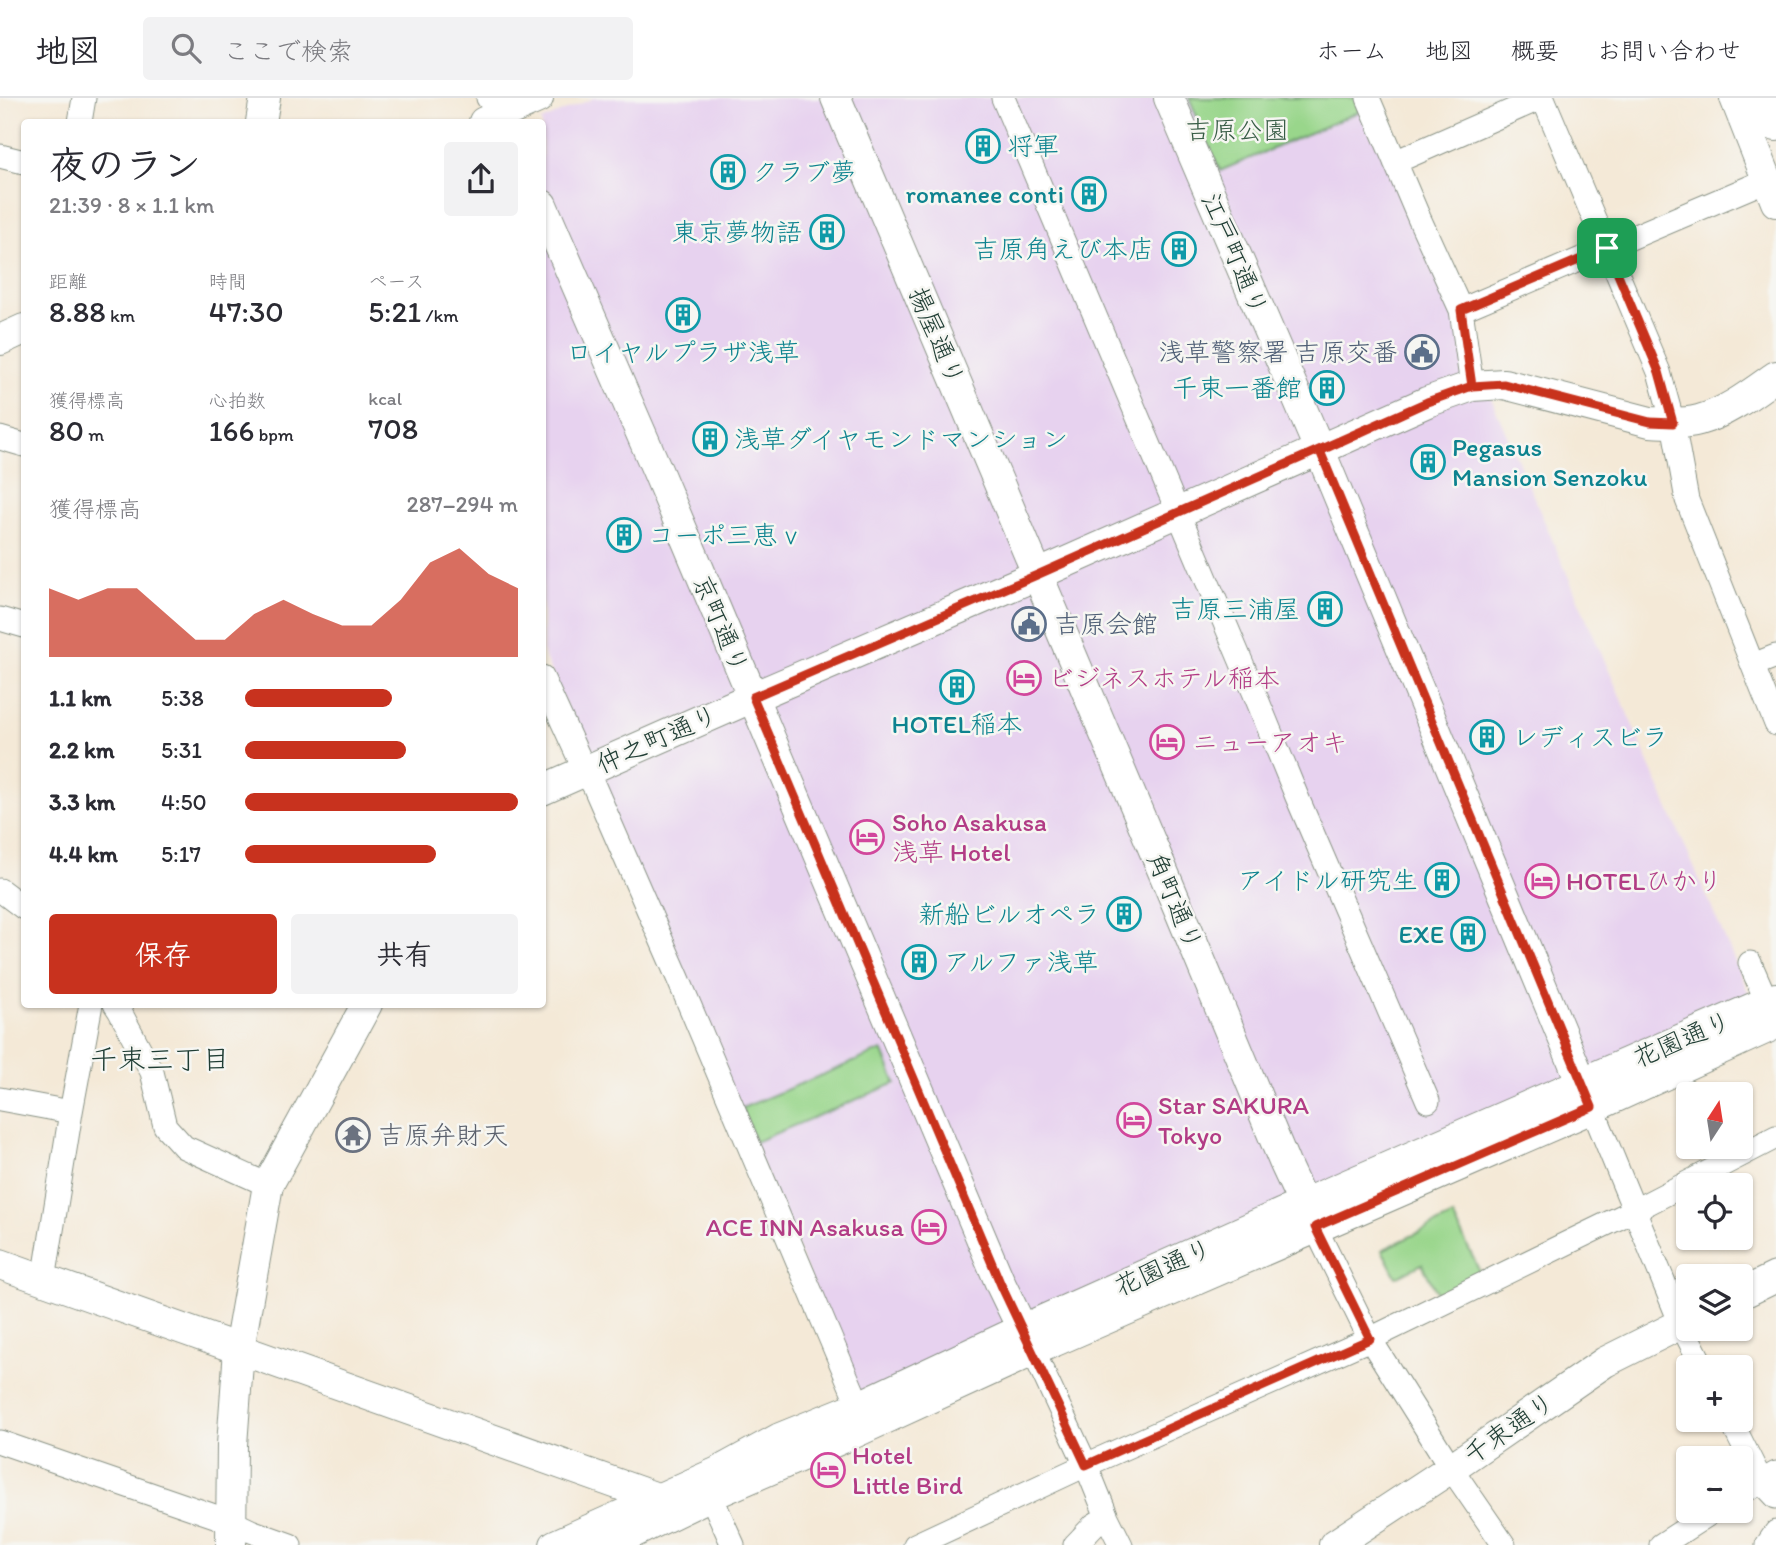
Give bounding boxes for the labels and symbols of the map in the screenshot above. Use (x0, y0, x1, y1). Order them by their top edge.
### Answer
park label: 吉原公園 (1185, 114, 1289, 146)
building icon: 将軍 (964, 127, 1002, 165)
place label: 将軍 (1007, 130, 1059, 162)
building icon: クラブ夢 (709, 153, 747, 191)
place label: クラブ夢 (752, 156, 856, 188)
building icon: romanee conti (1070, 175, 1108, 213)
place label: romanee conti (905, 178, 1064, 210)
street label: 江戸町通り (1195, 188, 1275, 320)
building icon: 東京夢物語 (808, 213, 846, 251)
place label: 東京夢物語 (672, 216, 802, 248)
pin (1577, 218, 1637, 278)
building icon: 吉原角えび本店 (1160, 230, 1198, 268)
place label: 吉原角えび本店 (973, 233, 1154, 265)
street label: 揚屋通り (902, 282, 972, 390)
building icon: ロイヤルプラザ浅草 (664, 296, 702, 334)
public building icon: 浅草警察署 吉原交番 (1403, 333, 1441, 371)
place label: ロイヤルプラザ浅草 (566, 336, 800, 368)
place label: 浅草警察署 吉原交番 (1158, 336, 1398, 368)
building icon: 千束一番館 (1308, 369, 1346, 407)
place label: 千束一番館 (1172, 372, 1302, 404)
building icon: 浅草ダイヤモンドマンション (691, 420, 729, 458)
place label: 浅草ダイヤモンドマンション (734, 423, 1068, 455)
place label: Pegasus Mansion Senzoku (1452, 431, 1647, 493)
building icon: Pegasus Mansion Senzoku (1409, 443, 1447, 481)
building icon: コーポ三恵ｖ (605, 516, 643, 554)
place label: コーポ三恵ｖ (648, 519, 804, 551)
street label: 京町通り (686, 570, 756, 678)
building icon: 吉原三浦屋 (1306, 590, 1344, 628)
place label: 吉原三浦屋 (1170, 593, 1300, 625)
public building icon: 吉原会館 (1010, 605, 1048, 643)
place label: 吉原会館 (1054, 608, 1158, 640)
hotel icon: ビジネスホテル稲本 (1005, 659, 1043, 697)
place label: ビジネスホテル稲本 (1048, 662, 1280, 694)
building icon: HOTEL稲本 (938, 668, 976, 706)
street label: 仲之町通り (591, 698, 723, 780)
place label: HOTEL稲本 (891, 708, 1023, 740)
building icon: レディスビラ (1468, 718, 1506, 756)
place label: レディスビラ (1512, 721, 1668, 753)
hotel icon: ニューアオキ (1148, 723, 1186, 761)
place label: ニューアオキ (1192, 726, 1347, 758)
place label: Soho Asakusa 浅草 Hotel (892, 806, 1047, 868)
hotel icon: Soho Asakusa 浅草 Hotel (848, 818, 886, 856)
street label: 角町通り (1140, 847, 1210, 955)
building icon: アイドル研究生 (1423, 861, 1461, 899)
hotel icon: HOTELひかり (1523, 862, 1561, 900)
place label: アイドル研究生 (1238, 864, 1418, 896)
place label: HOTELひかり (1566, 865, 1723, 897)
building icon: 新船ビルオペラ (1105, 895, 1143, 933)
place label: 新船ビルオペラ (919, 898, 1100, 930)
building icon: EXE (1449, 915, 1487, 953)
place label: EXE (1398, 918, 1444, 950)
building icon: アルファ浅草 (900, 943, 938, 981)
place label: アルファ浅草 (944, 946, 1098, 978)
street label: 花園通り (1628, 1004, 1736, 1074)
district label: 千束三丁目 (90, 1042, 230, 1076)
north arrow (1676, 1082, 1754, 1158)
place label: Star SAKURA Tokyo (1158, 1089, 1309, 1151)
hotel icon: Star SAKURA Tokyo (1115, 1101, 1153, 1139)
temple icon: 吉原弁財天 (334, 1116, 372, 1154)
place label: 吉原弁財天 (378, 1119, 508, 1151)
hotel icon: ACE INN Asakusa (910, 1208, 948, 1246)
place label: ACE INN Asakusa (705, 1211, 905, 1243)
street label: 花園通り (1109, 1231, 1217, 1303)
street label: 千束通り (1457, 1385, 1561, 1471)
place label: Hotel Little Bird (852, 1439, 963, 1501)
hotel icon: Hotel Little Bird (809, 1451, 847, 1489)

